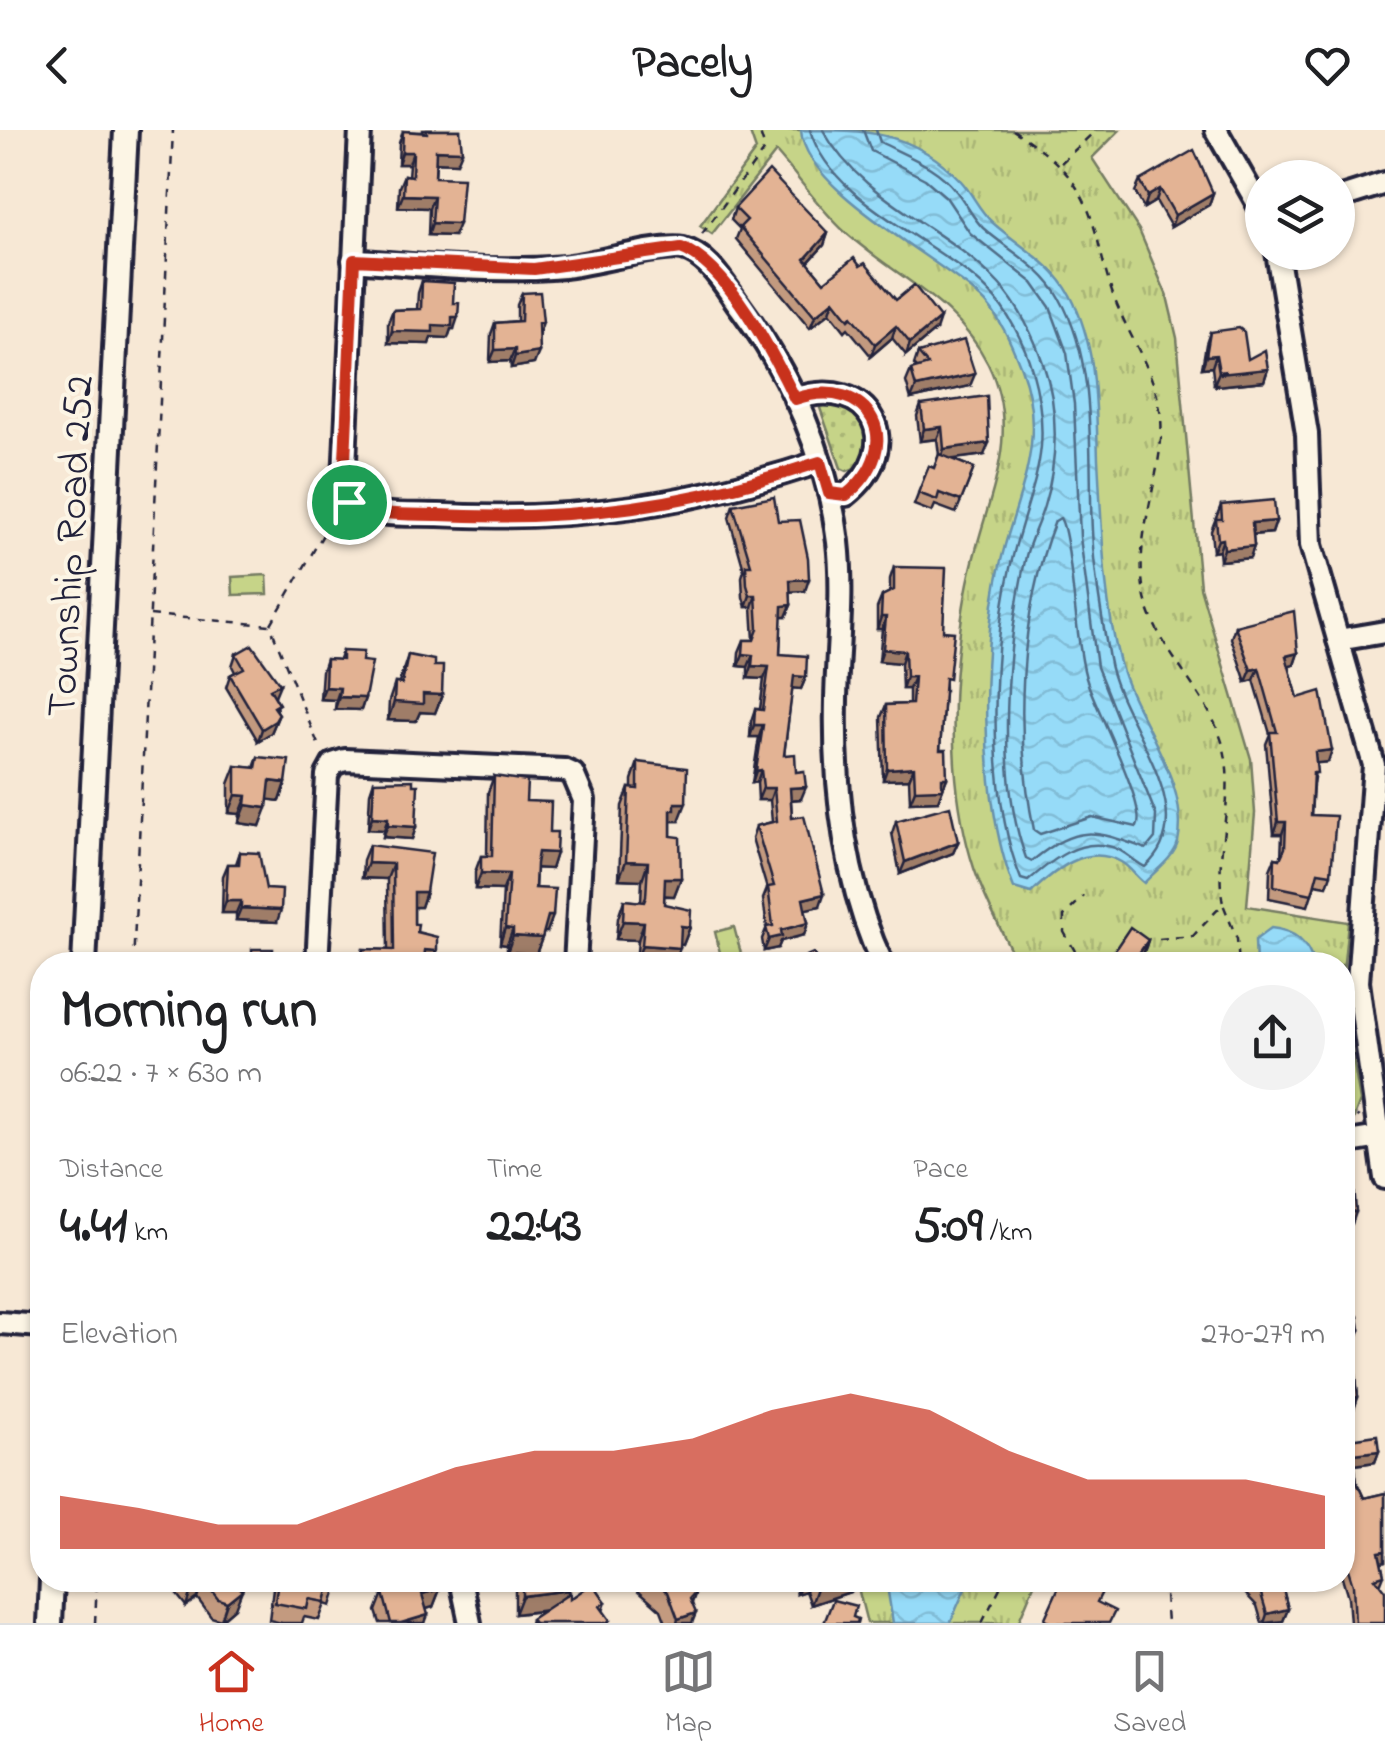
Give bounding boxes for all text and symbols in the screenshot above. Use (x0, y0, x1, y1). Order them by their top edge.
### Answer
text: Pacely (632, 32, 753, 98)
icon: back (30, 38, 85, 93)
icon: heart (1300, 38, 1355, 93)
map controls (1245, 160, 1355, 270)
button: layers (1245, 160, 1355, 270)
street label: Township Road 252 (33, 374, 112, 719)
pin (307, 460, 392, 545)
icon: arrive (322, 475, 377, 530)
text: Morning run (60, 973, 317, 1053)
button: share (1220, 985, 1325, 1090)
text: 06:22 · 7 × 630 m (60, 1051, 262, 1098)
text: Distance (60, 1150, 163, 1191)
text: Time (487, 1150, 542, 1191)
text: Pace (913, 1150, 968, 1191)
text: 4.41 (60, 1191, 127, 1264)
text: 22:43 (487, 1191, 582, 1264)
text: 5:09 (913, 1191, 983, 1264)
text: km (127, 1213, 168, 1254)
text: /km (983, 1213, 1033, 1254)
text: Elevation (60, 1312, 178, 1359)
text: 270–279 m (1201, 1312, 1325, 1359)
tab: Home (199, 1644, 264, 1745)
tab: Map (661, 1644, 716, 1745)
tab: Saved (1113, 1644, 1186, 1745)

